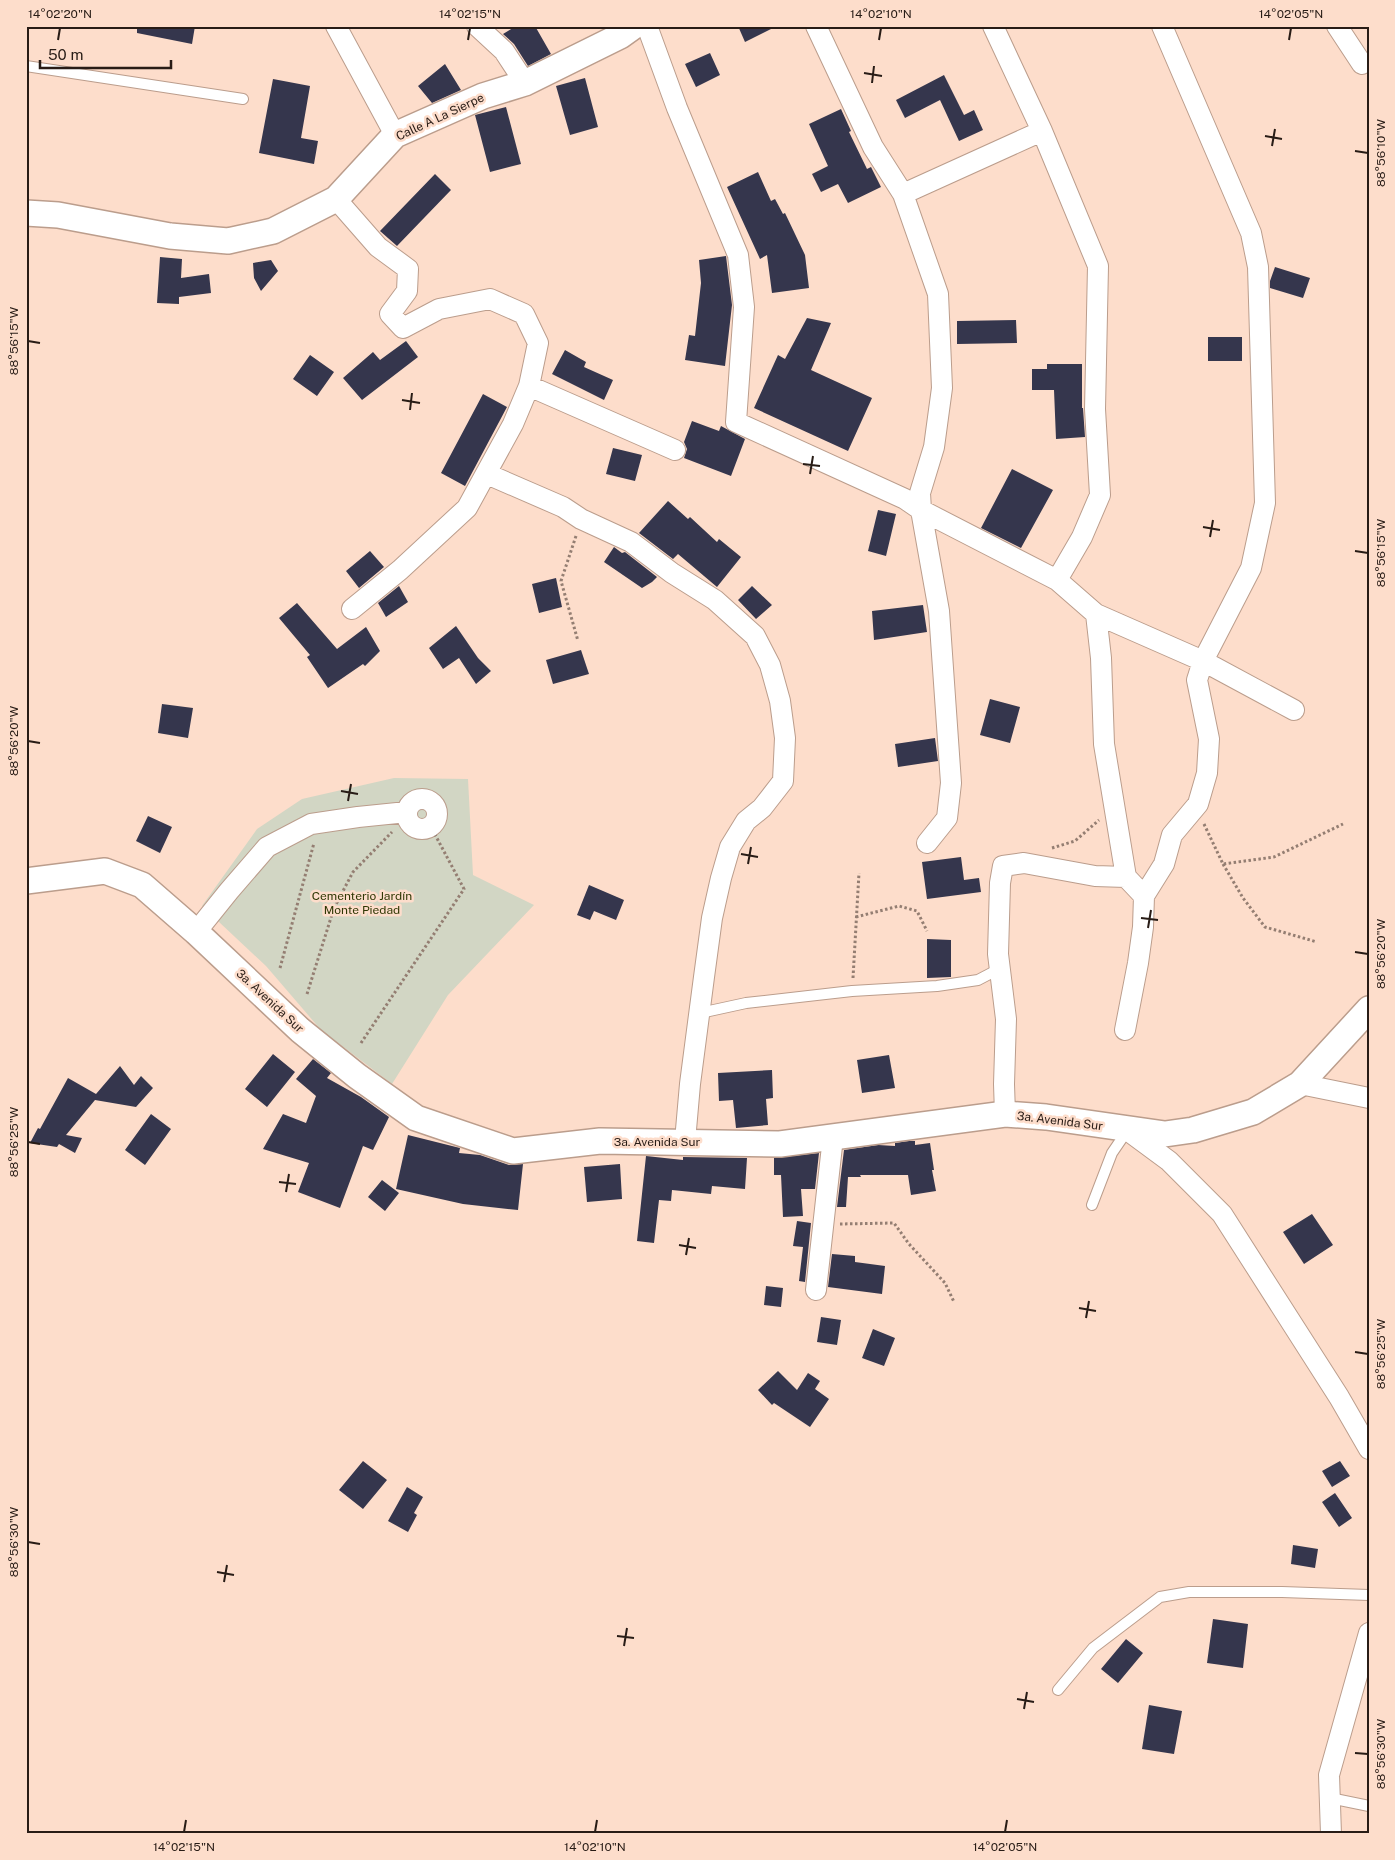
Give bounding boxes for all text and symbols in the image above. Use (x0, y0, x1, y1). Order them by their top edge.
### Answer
text: 14°02'20"N (28, 7, 92, 21)
text: 14°02'15"N (439, 7, 501, 21)
text: 14°02'10"N (850, 7, 912, 21)
text: 14°02'05"N (1259, 7, 1323, 21)
scale bar (40, 38, 171, 70)
text: 50 m (48, 46, 83, 63)
street label: Calle A La Sierpe (394, 90, 486, 144)
text: 88°56'10"W (1374, 118, 1388, 187)
text: 88°56'15"W (7, 306, 21, 375)
text: 88°56'15"W (1374, 518, 1388, 587)
text: 88°56'20"W (7, 705, 21, 776)
park label: Cementerio Jardín Monte Piedad (312, 889, 412, 917)
text: 88°56'20"W (1374, 918, 1388, 989)
street label: 3a. Avenida Sur (234, 966, 307, 1036)
text: 88°56'25"W (7, 1106, 21, 1177)
street label: 3a. Avenida Sur (1016, 1109, 1104, 1133)
street label: 3a. Avenida Sur (614, 1135, 701, 1149)
text: 88°56'25"W (1374, 1318, 1388, 1389)
text: 88°56'30"W (7, 1506, 21, 1577)
text: 88°56'30"W (1374, 1718, 1388, 1789)
text: 14°02'15"N (153, 1840, 215, 1854)
text: 14°02'10"N (564, 1840, 626, 1854)
text: 14°02'05"N (973, 1840, 1037, 1854)

